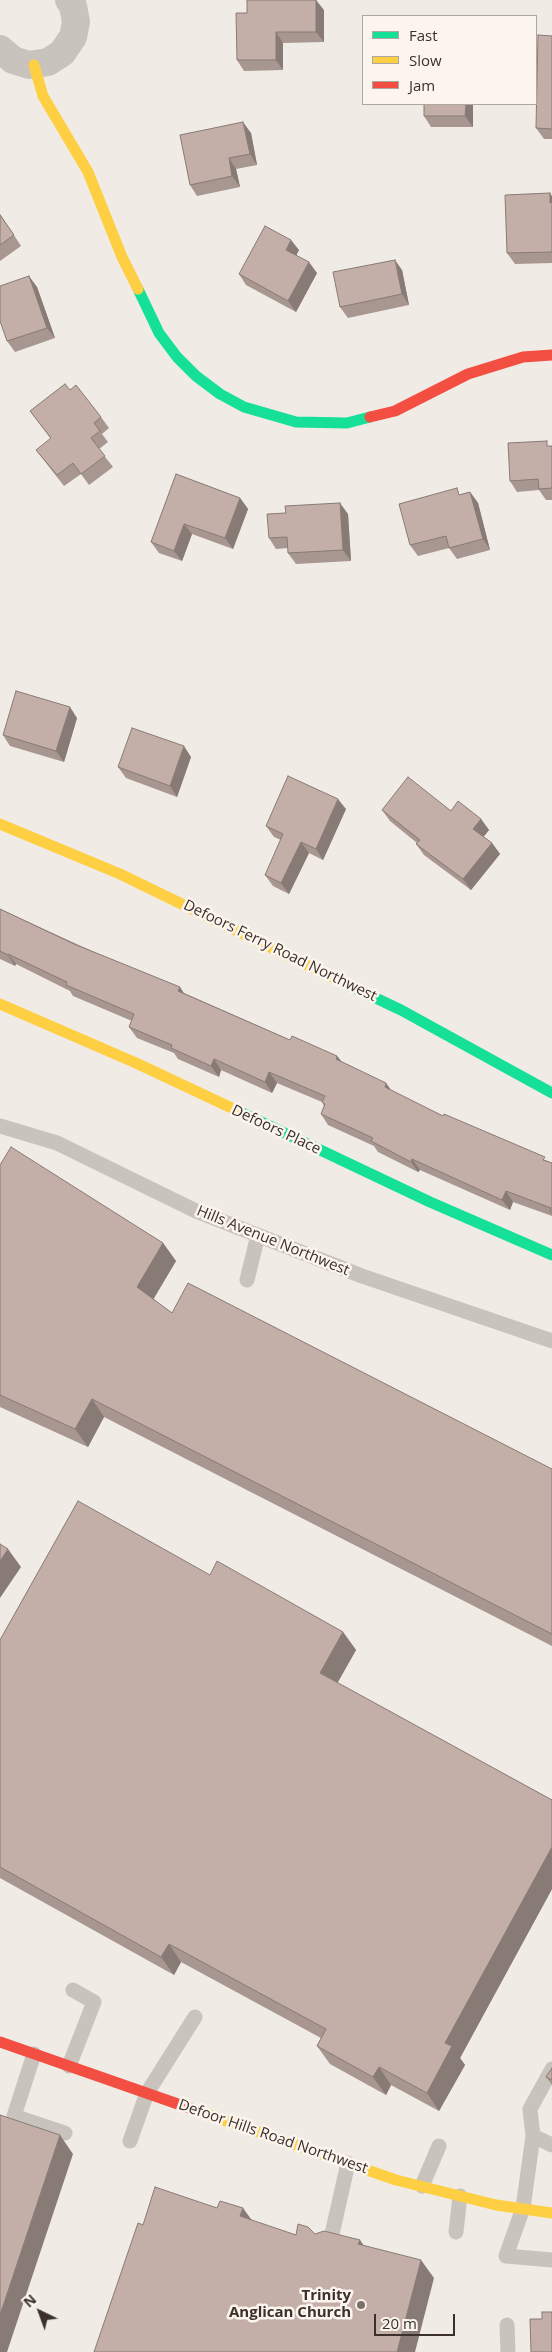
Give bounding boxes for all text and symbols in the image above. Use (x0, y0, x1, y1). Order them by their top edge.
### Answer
legend (362, 15, 537, 105)
text: Fast (409, 25, 438, 45)
text: Slow (409, 50, 442, 70)
text: Jam (409, 75, 435, 95)
street label: Defoors Ferry Road Northwest (180, 896, 380, 1006)
street label: Defoors Place (229, 1101, 323, 1159)
street label: Hills Avenue Northwest (194, 1202, 352, 1280)
street label: Defoor Hills Road Northwest (176, 2096, 370, 2178)
north arrow (15, 2287, 65, 2337)
place label: Trinity Anglican Church (229, 2287, 351, 2322)
text: N (19, 2290, 40, 2311)
marker: Trinity Anglican Church (355, 2299, 367, 2311)
scale bar (377, 2304, 458, 2336)
text: 20 m (382, 2313, 417, 2333)

